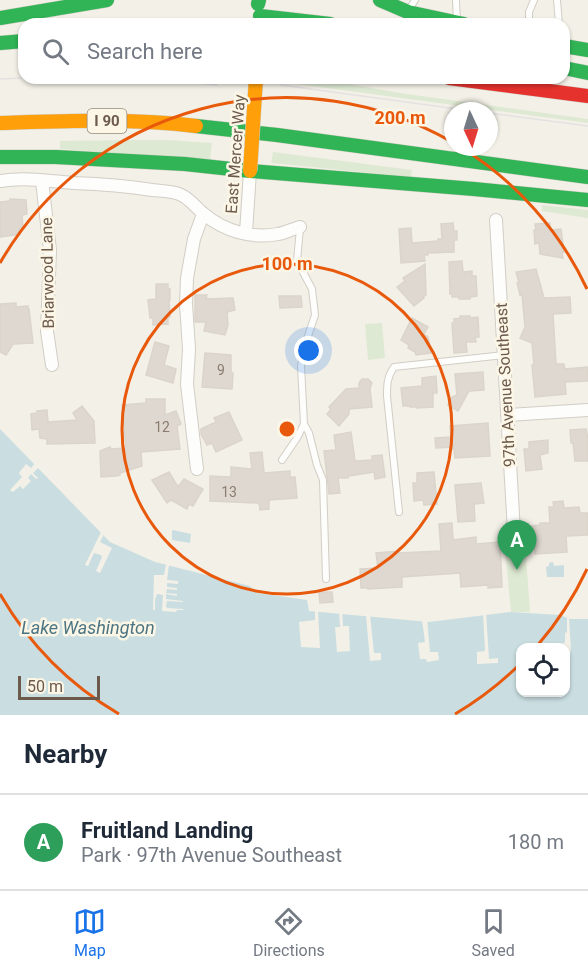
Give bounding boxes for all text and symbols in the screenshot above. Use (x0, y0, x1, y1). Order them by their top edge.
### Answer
search box (18, 18, 570, 84)
icon: search (39, 35, 72, 68)
text: Search here (87, 39, 203, 64)
street label: East Mercer Way (222, 93, 249, 214)
north arrow (444, 102, 498, 156)
text: 200 m (374, 107, 426, 128)
road number: I 90 (88, 109, 126, 133)
street label: Briarwood Lane (37, 217, 58, 329)
text: 100 m (261, 253, 313, 274)
street label: 97th Avenue Southeast (492, 302, 519, 468)
your location (294, 336, 323, 365)
house number: 9 (217, 362, 225, 378)
house number: 12 (154, 419, 170, 435)
centre of rings (277, 419, 297, 439)
house number: 13 (221, 484, 237, 500)
pin: A (498, 520, 536, 570)
water label: Lake Washington (21, 617, 155, 638)
map controls (516, 643, 570, 697)
button: locate (516, 643, 570, 697)
scale bar (18, 673, 100, 700)
text: 50 m (27, 677, 63, 696)
text: Nearby (24, 739, 107, 769)
text: Fruitland Landing (81, 818, 253, 843)
text: A (37, 830, 50, 854)
text: 180 m (508, 830, 564, 854)
text: Park · 97th Avenue Southeast (81, 843, 342, 867)
tab: Map (73, 905, 106, 960)
tab: Directions (253, 905, 325, 960)
tab: Saved (471, 905, 515, 960)

